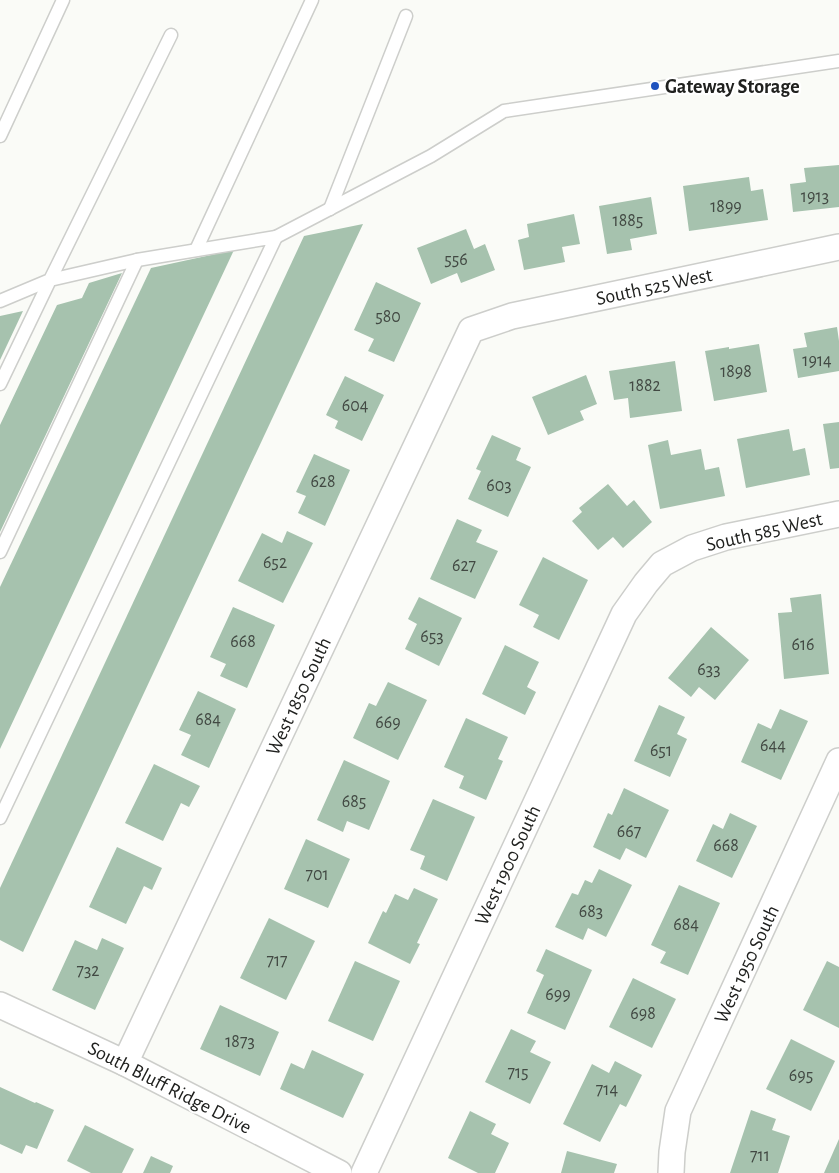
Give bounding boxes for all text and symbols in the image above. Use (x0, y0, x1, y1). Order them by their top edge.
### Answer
place label: Gateway Storage (665, 77, 800, 97)
marker: Gateway Storage (649, 80, 661, 92)
house number: 1913 (801, 188, 829, 206)
house number: 1899 (710, 198, 742, 216)
house number: 1885 (613, 212, 643, 230)
house number: 556 (444, 251, 468, 269)
street label: South 525 West (594, 265, 715, 309)
house number: 580 (375, 308, 401, 326)
house number: 1914 (802, 352, 832, 370)
house number: 1898 (720, 363, 752, 381)
house number: 1882 (629, 377, 661, 395)
house number: 604 (342, 397, 369, 415)
house number: 628 (310, 473, 336, 491)
house number: 603 (486, 477, 512, 495)
street label: South 585 West (704, 509, 825, 555)
house number: 652 (263, 554, 287, 572)
house number: 627 (452, 557, 476, 575)
house number: 653 (420, 628, 444, 646)
house number: 668 (230, 633, 256, 651)
street label: West 1850 South (263, 634, 335, 759)
house number: 616 (791, 636, 815, 654)
house number: 633 (697, 661, 721, 679)
house number: 684 (195, 711, 221, 729)
house number: 669 (375, 714, 401, 732)
house number: 644 (760, 737, 786, 755)
house number: 651 (650, 742, 672, 760)
house number: 685 (342, 793, 366, 811)
street label: West 1900 South (471, 802, 544, 928)
house number: 667 (617, 823, 641, 841)
house number: 668 (713, 837, 739, 855)
house number: 701 (305, 866, 329, 884)
street label: West 1950 South (711, 902, 783, 1026)
house number: 683 (579, 903, 603, 921)
house number: 684 (673, 916, 699, 934)
house number: 717 (266, 952, 288, 970)
house number: 732 (76, 962, 100, 980)
house number: 699 (545, 986, 571, 1004)
house number: 698 (630, 1005, 656, 1023)
house number: 1873 (225, 1033, 255, 1051)
street label: South Bluff Ridge Drive (85, 1038, 254, 1138)
house number: 715 (507, 1064, 529, 1082)
house number: 695 (789, 1067, 813, 1085)
house number: 714 (596, 1081, 619, 1099)
house number: 711 (750, 1147, 770, 1165)

